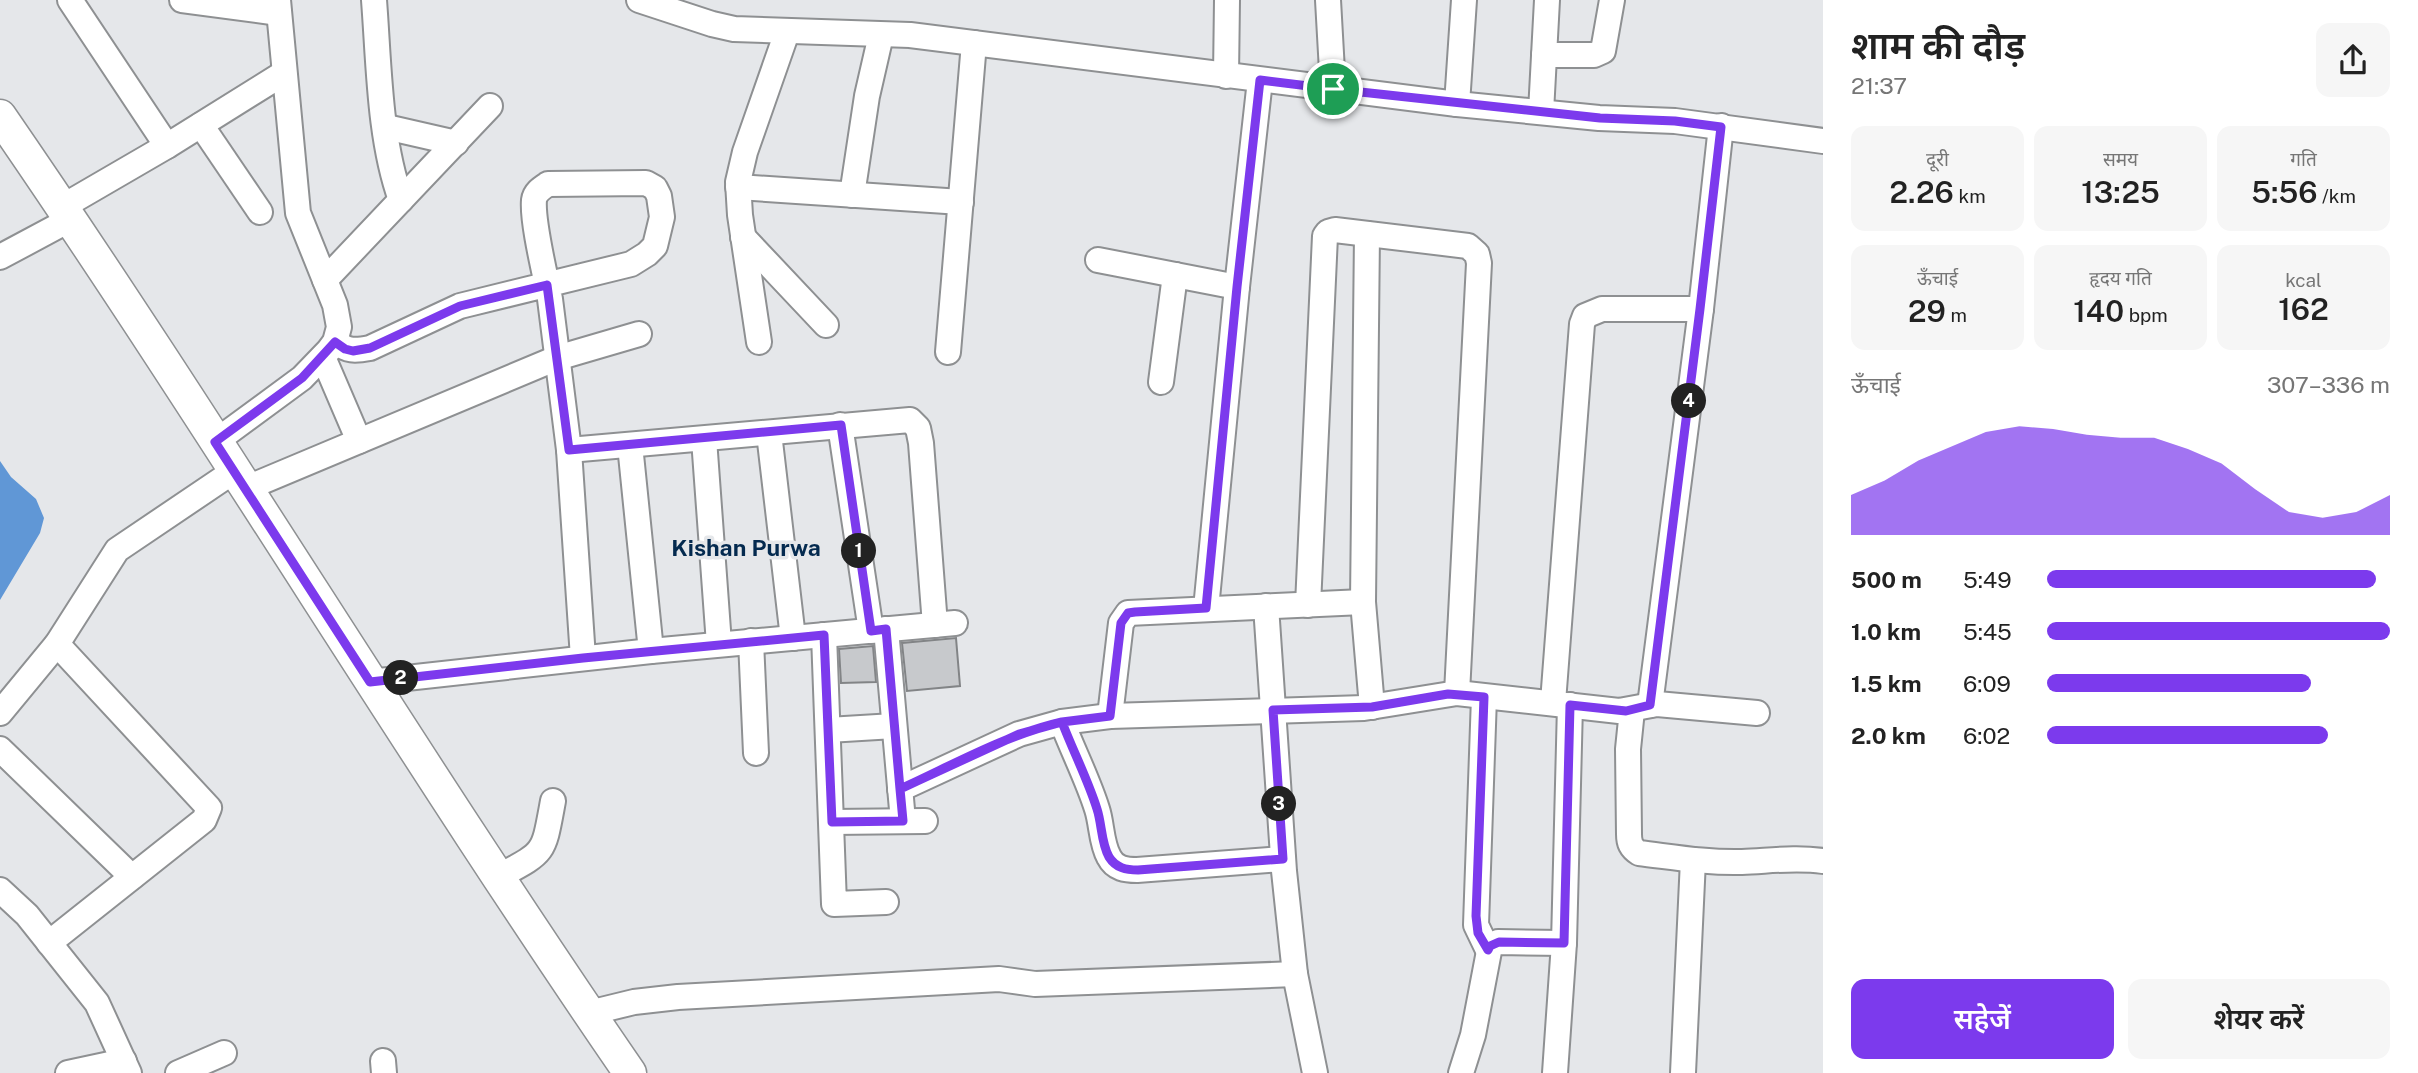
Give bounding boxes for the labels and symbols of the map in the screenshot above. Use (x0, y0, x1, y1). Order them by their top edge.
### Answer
pin (1303, 59, 1363, 119)
pin: 4 (1672, 384, 1706, 418)
district label: Kishan Purwa (671, 534, 821, 561)
pin: 1 (842, 534, 876, 568)
pin: 2 (384, 660, 418, 696)
pin: 3 (1262, 786, 1296, 822)

